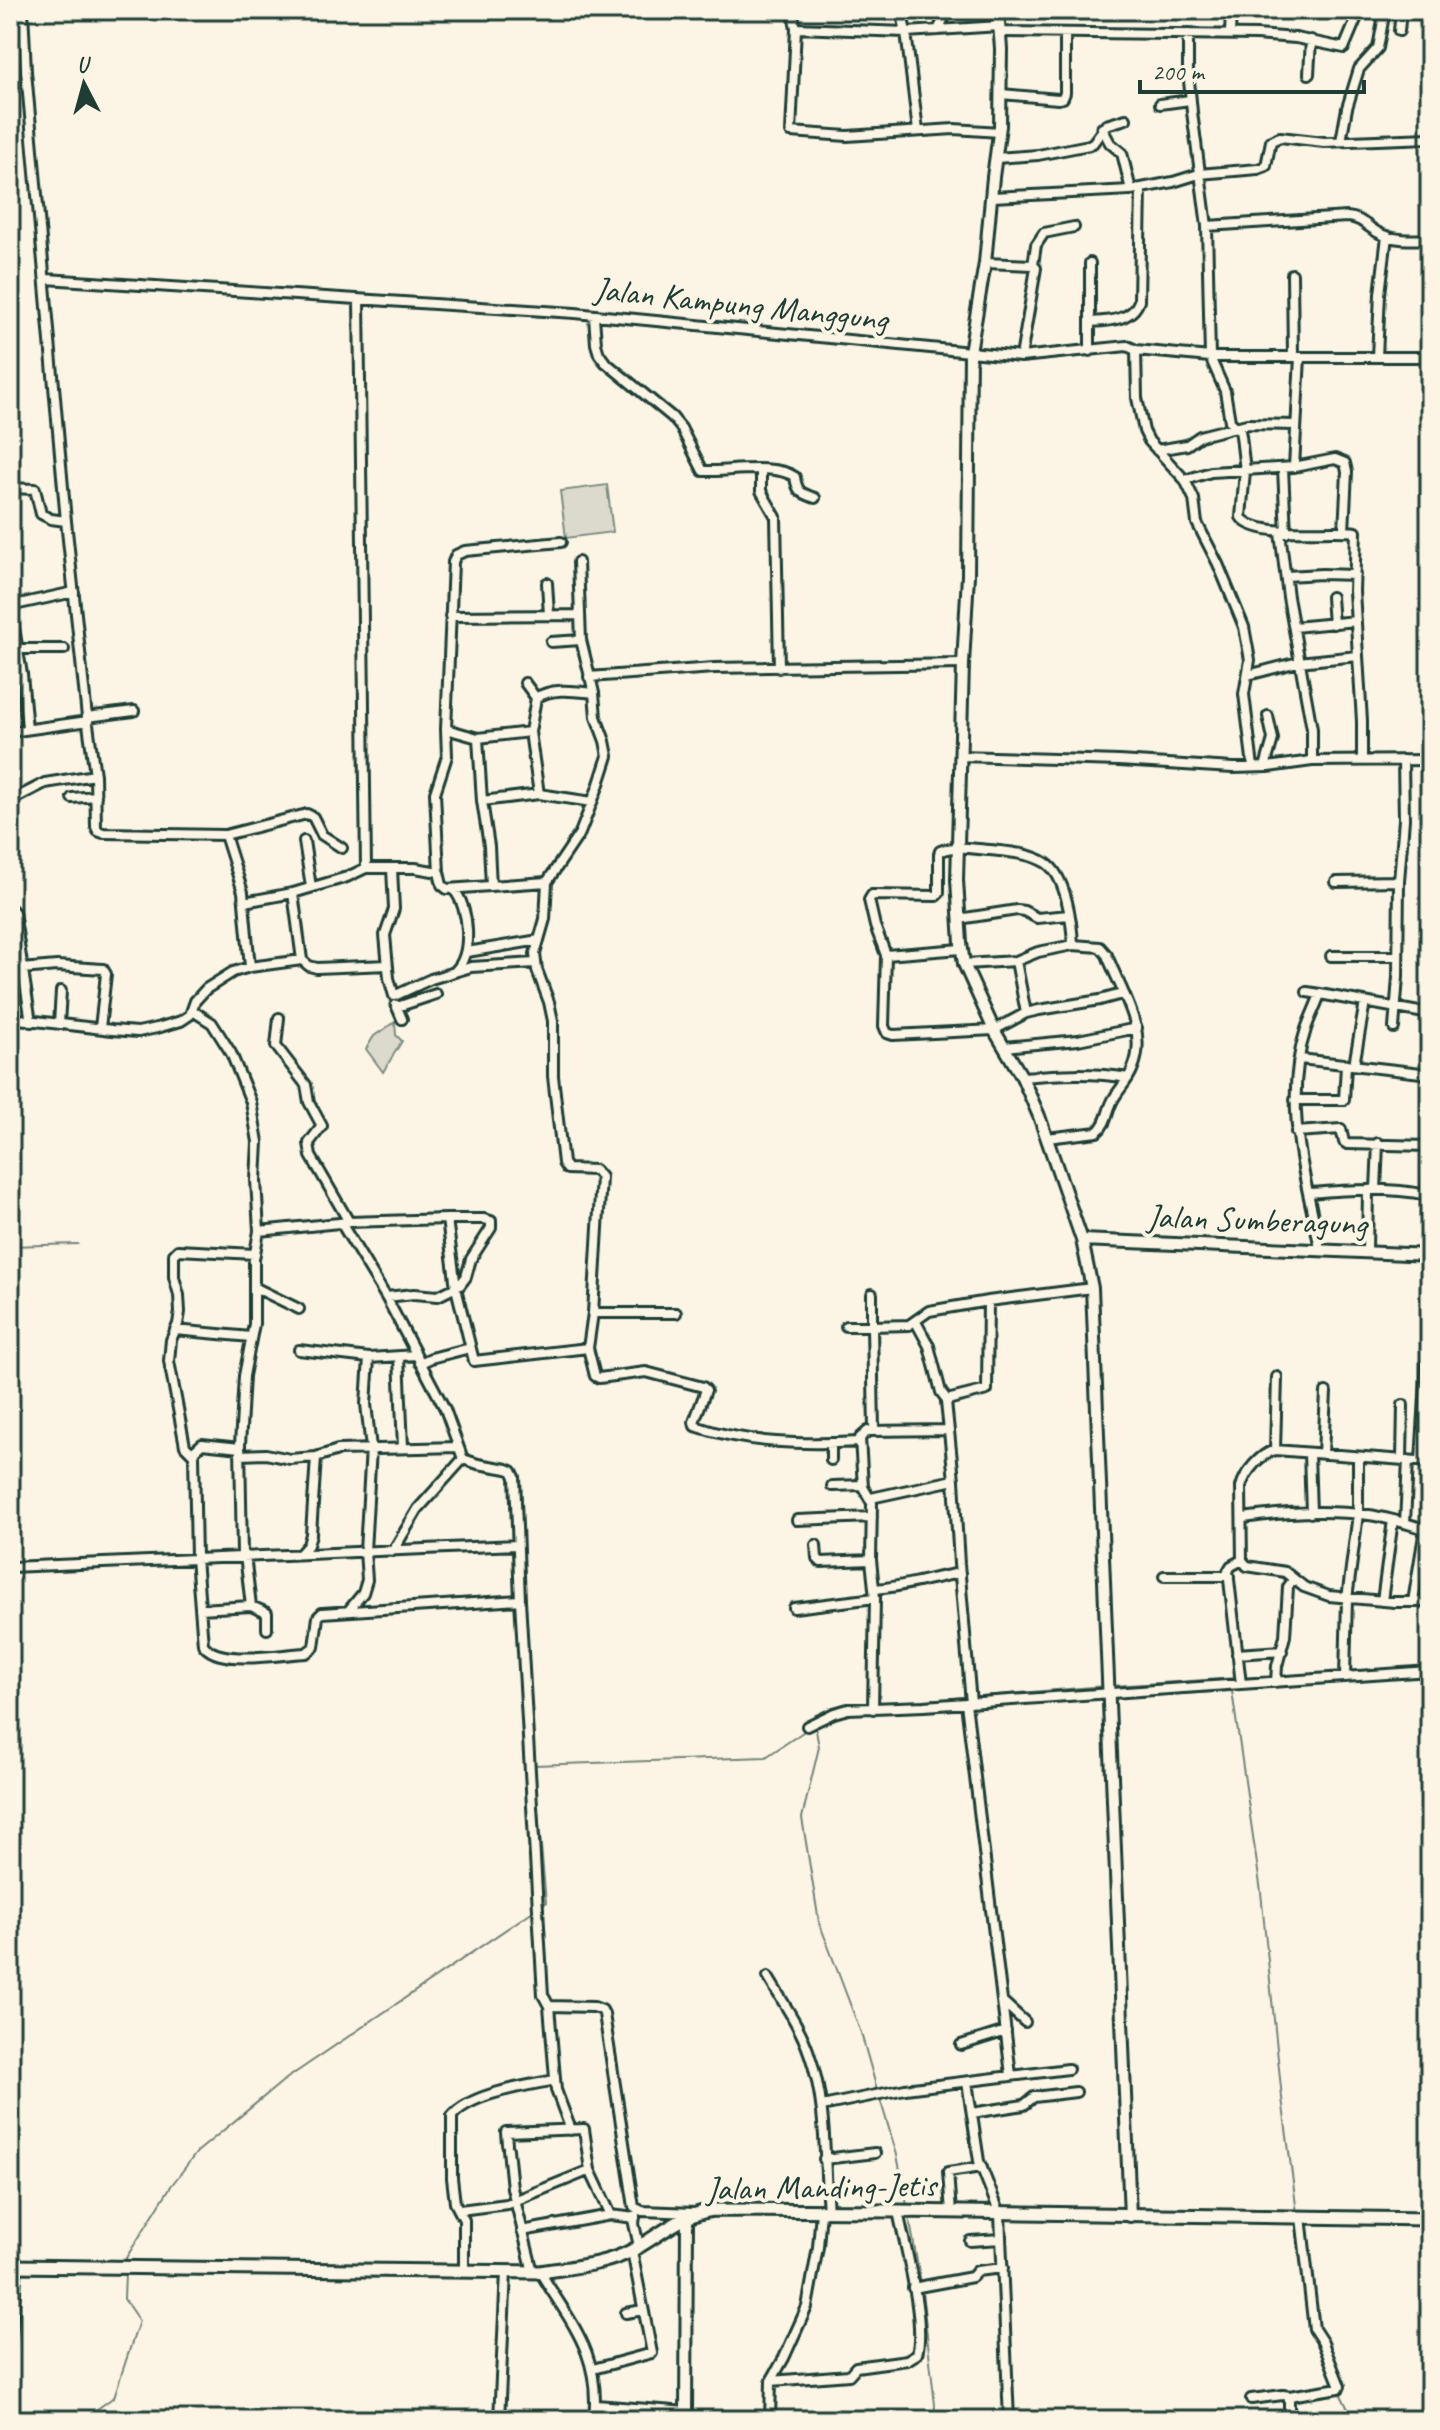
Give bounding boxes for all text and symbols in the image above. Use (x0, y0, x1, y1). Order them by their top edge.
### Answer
north arrow (44, 44, 124, 124)
scale bar (1140, 44, 1364, 94)
text: U (75, 50, 93, 80)
text: 200 m (1152, 57, 1206, 87)
street label: Jalan Kampung Manggung (590, 266, 893, 341)
street label: Jalan Sumberagung (1144, 1194, 1370, 1245)
street label: Jalan Manding-Jetis (704, 2163, 939, 2210)

